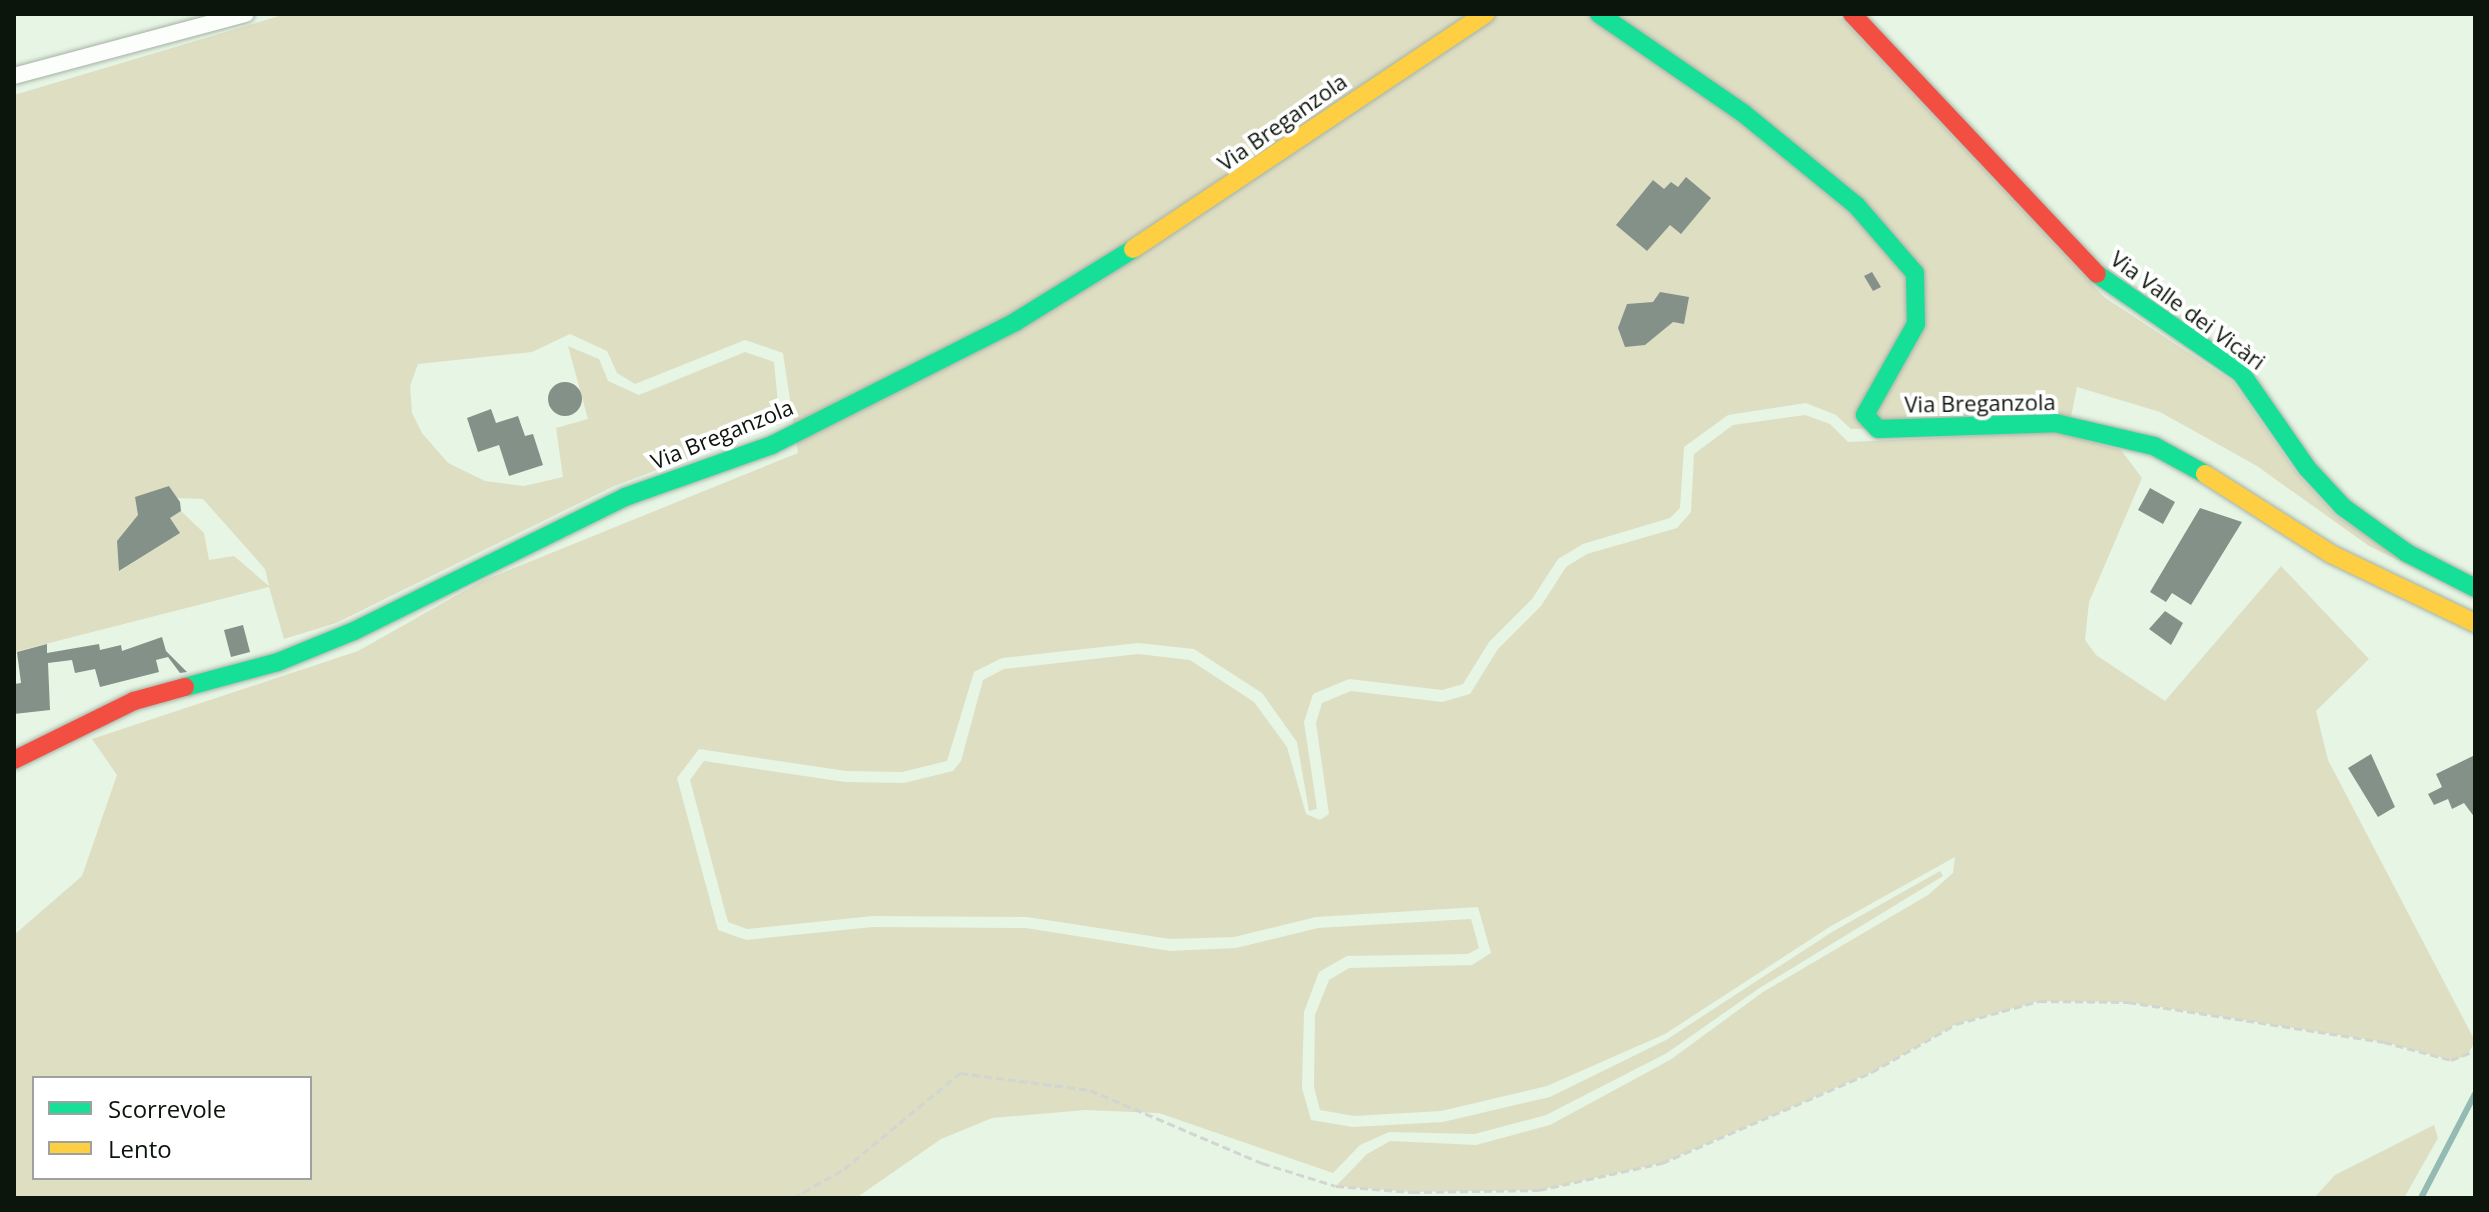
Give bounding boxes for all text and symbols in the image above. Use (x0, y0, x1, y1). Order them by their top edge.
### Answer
street label: Via Breganzola (1213, 68, 1351, 176)
street label: Via Valle dei Vicàri (2106, 245, 2270, 375)
street label: Via Breganzola (1904, 388, 2056, 418)
street label: Via Breganzola (647, 393, 797, 475)
legend (32, 1076, 312, 1180)
text: Scorrevole (108, 1092, 226, 1125)
text: Lento (108, 1132, 172, 1165)

